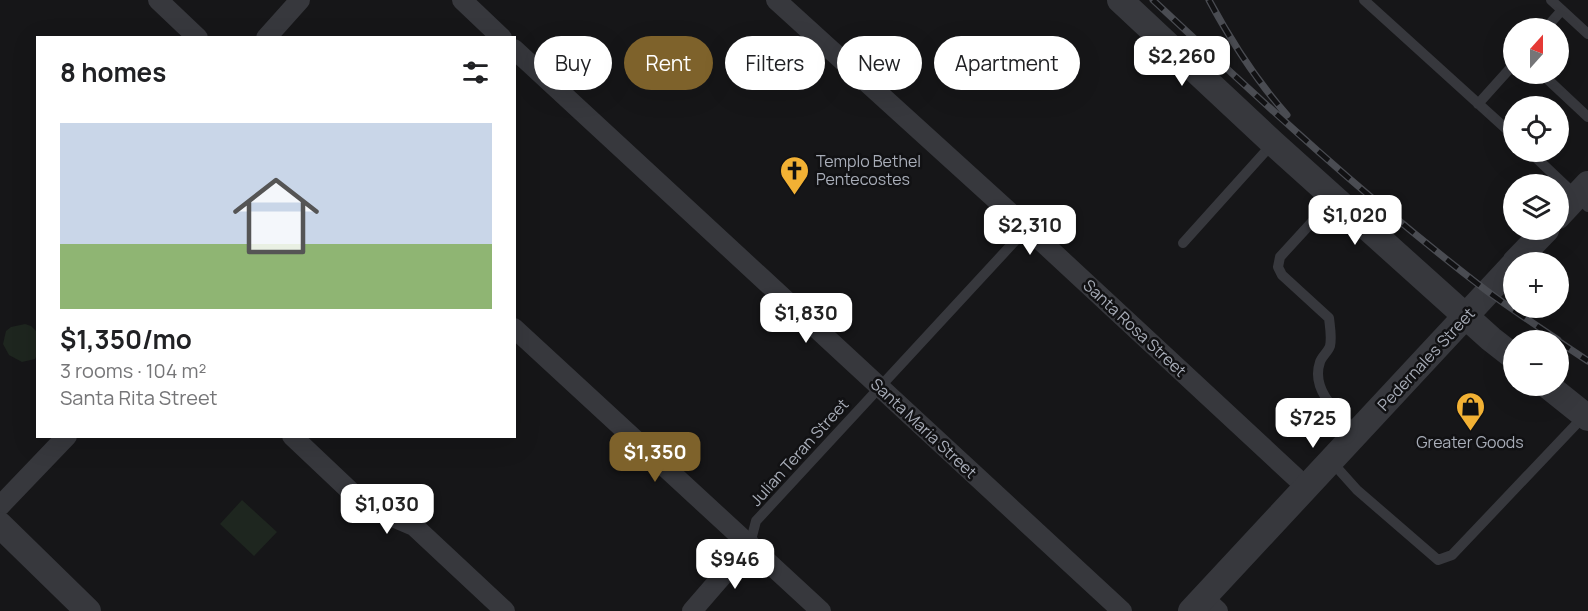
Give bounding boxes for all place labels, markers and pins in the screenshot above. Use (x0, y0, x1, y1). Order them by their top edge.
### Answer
pin: $2,260 (1133, 36, 1231, 87)
place label: Templo Bethel Pentecostes (816, 150, 921, 190)
church icon: Templo Bethel Pentecostes (779, 154, 811, 196)
pin: $1,020 (1306, 195, 1404, 246)
pin: $2,310 (981, 205, 1079, 256)
pin: $1,830 (757, 293, 855, 344)
shop icon: Greater Goods (1454, 390, 1486, 432)
pin: $725 (1277, 398, 1349, 449)
place label: Greater Goods (1416, 431, 1524, 453)
pin: $1,350 (606, 432, 704, 483)
pin: $1,030 (338, 484, 436, 535)
pin: $946 (699, 539, 771, 590)

